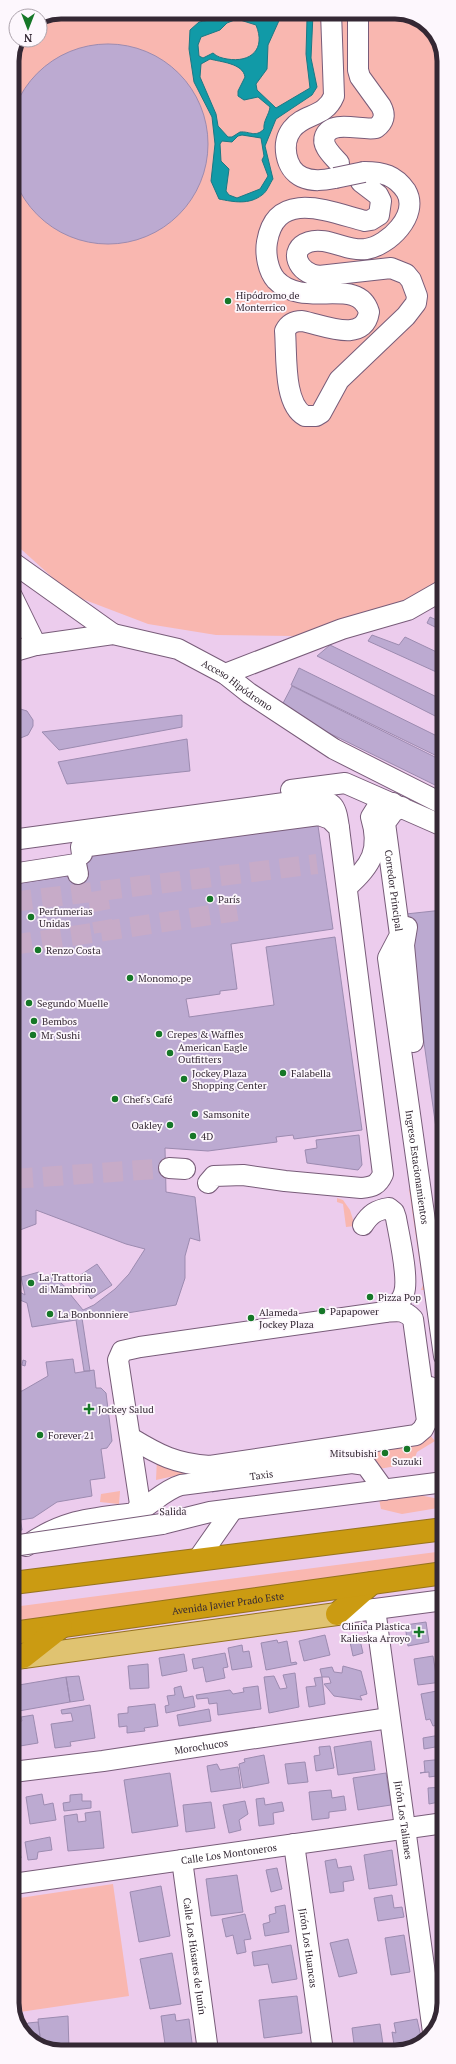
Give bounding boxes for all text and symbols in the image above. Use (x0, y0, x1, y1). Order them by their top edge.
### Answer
north arrow (8, 8, 48, 48)
text: N (23, 31, 32, 45)
place label: Hipódromo de Monterrico (236, 289, 300, 314)
marker: Hipódromo de Monterrico (223, 296, 233, 306)
street label: Acceso Hipódromo (199, 657, 276, 714)
street label: Corredor Principal (382, 849, 405, 932)
place label: París (218, 893, 240, 906)
marker: París (205, 894, 215, 904)
place label: Perfumerias Unidas (39, 905, 93, 930)
marker: Perfumerias Unidas (26, 912, 36, 922)
place label: Renzo Costa (46, 944, 101, 957)
marker: Renzo Costa (33, 945, 43, 955)
place label: Monomo.pe (138, 972, 191, 985)
marker: Monomo.pe (125, 973, 135, 983)
place label: Segundo Muelle (37, 997, 108, 1010)
marker: Segundo Muelle (24, 998, 34, 1008)
place label: Bembos (42, 1015, 77, 1028)
marker: Bembos (29, 1016, 39, 1026)
place label: Crepes & Waffles (167, 1028, 244, 1041)
place label: Mr Sushi (41, 1029, 80, 1042)
marker: Crepes & Waffles (154, 1029, 164, 1039)
marker: Mr Sushi (28, 1030, 38, 1040)
place label: American Eagle Outfitters (178, 1041, 248, 1066)
marker: American Eagle Outfitters (165, 1048, 175, 1058)
place label: Jockey Plaza Shopping Center (192, 1067, 267, 1092)
place label: Falabella (291, 1067, 331, 1080)
marker: Falabella (278, 1068, 288, 1078)
marker: Jockey Plaza Shopping Center (179, 1074, 189, 1084)
place label: Chef's Café (123, 1093, 173, 1106)
marker: Chef's Café (110, 1094, 120, 1104)
place label: Samsonite (203, 1108, 250, 1121)
marker: Samsonite (190, 1109, 200, 1119)
street label: Ingreso Estacionamientos (402, 1109, 431, 1225)
place label: Oakley (131, 1119, 163, 1132)
marker: Oakley (165, 1120, 175, 1130)
place label: 4D (201, 1130, 213, 1143)
marker: 4D (188, 1131, 198, 1141)
place label: La Trattoria di Mambrino (39, 1271, 97, 1296)
marker: La Trattoria di Mambrino (26, 1278, 36, 1288)
place label: Pizza Pop (378, 1291, 421, 1304)
marker: Pizza Pop (365, 1292, 375, 1302)
place label: Papapower (330, 1305, 379, 1318)
place label: Alameda Jockey Plaza (259, 1306, 314, 1331)
marker: Papapower (317, 1306, 327, 1316)
place label: La Bonbonniere (58, 1308, 128, 1321)
marker: La Bonbonniere (45, 1309, 55, 1319)
marker: Alameda Jockey Plaza (246, 1313, 256, 1323)
marker: Jockey Salud (83, 1403, 95, 1415)
place label: Jockey Salud (98, 1403, 154, 1416)
place label: Forever 21 (48, 1429, 95, 1442)
marker: Forever 21 (35, 1430, 45, 1440)
marker: Suzuki (402, 1444, 412, 1454)
place label: Mitsubishi (330, 1447, 377, 1460)
marker: Mitsubishi (380, 1448, 390, 1458)
place label: Suzuki (392, 1455, 422, 1468)
street label: Taxis (249, 1467, 274, 1483)
street label: Salida (159, 1505, 187, 1518)
street label: Avenida Javier Prado Este (171, 1589, 285, 1618)
place label: Clinica Plastica Kalieska Arroyo (340, 1620, 410, 1645)
marker: Clinica Plastica Kalieska Arroyo (413, 1626, 425, 1638)
street label: Morochucos (174, 1736, 229, 1757)
street label: Jirón Los Talianes (392, 1780, 415, 1860)
street label: Calle Los Montoneros (180, 1841, 278, 1867)
street label: Calle Los Húsares de Junín (180, 1897, 209, 2016)
street label: Jirón Los Huancas (296, 1907, 320, 1989)

